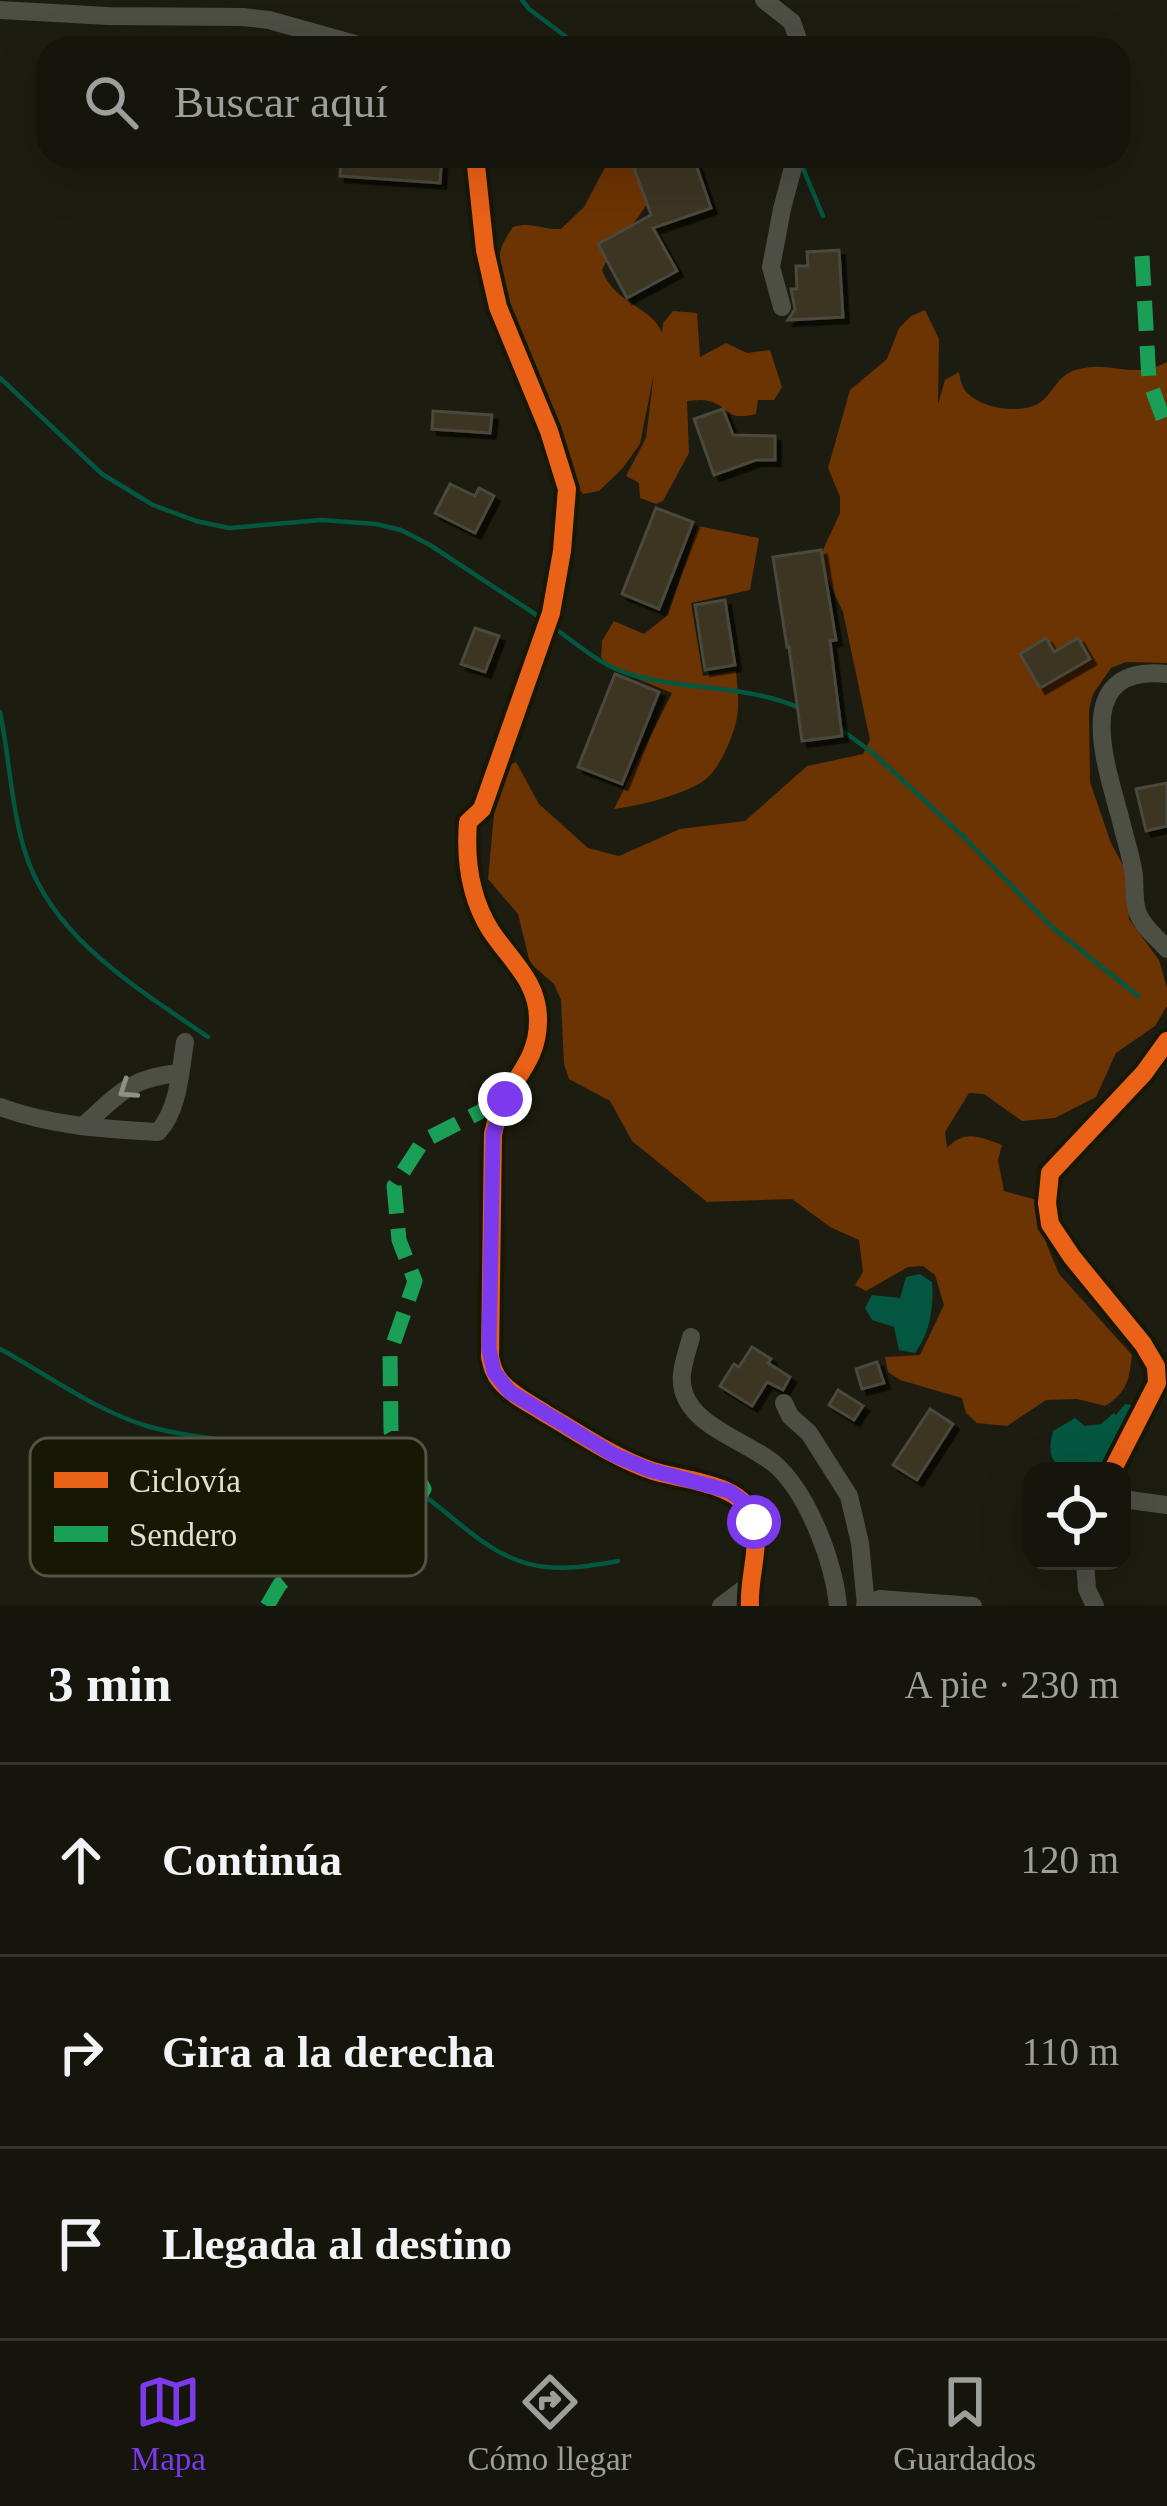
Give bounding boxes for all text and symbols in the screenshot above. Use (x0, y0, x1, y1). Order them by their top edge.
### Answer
search box (36, 36, 1131, 168)
icon: search (78, 69, 144, 135)
text: Buscar aquí (174, 77, 388, 127)
route end (478, 1072, 532, 1126)
one-way arrow (118, 1076, 140, 1098)
legend (30, 1438, 426, 1576)
map controls (1023, 1462, 1131, 1570)
button: locate (1023, 1462, 1131, 1570)
text: Ciclovía (129, 1463, 241, 1499)
route start (727, 1495, 781, 1549)
text: Sendero (129, 1517, 237, 1553)
text: 3 min (48, 1656, 171, 1712)
text: A pie · 230 m (905, 1663, 1119, 1706)
icon: ahead (48, 1827, 114, 1893)
text: Continúa (162, 1835, 342, 1885)
text: 120 m (1020, 1838, 1119, 1881)
icon: right (48, 2019, 114, 2085)
text: Gira a la derecha (162, 2027, 495, 2077)
text: 110 m (1022, 2030, 1119, 2073)
icon: arrive (48, 2211, 114, 2277)
text: Llegada al destino (162, 2219, 512, 2269)
tab: Mapa (131, 2369, 206, 2478)
tab: Cómo llegar (468, 2369, 632, 2478)
tab: Guardados (893, 2369, 1036, 2478)

